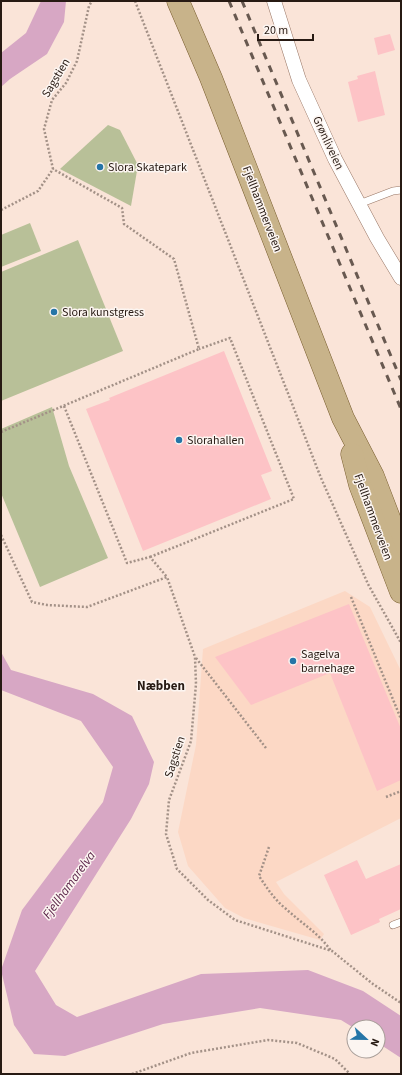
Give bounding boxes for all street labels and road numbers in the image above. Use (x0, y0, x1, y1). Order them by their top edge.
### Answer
street label: Sagstien (38, 55, 74, 101)
street label: Grønliveien (308, 113, 348, 173)
street label: Fjellhammerveien (238, 164, 286, 254)
street label: Fjellhammerveien (349, 471, 397, 563)
street label: Sagstien (160, 734, 190, 780)

